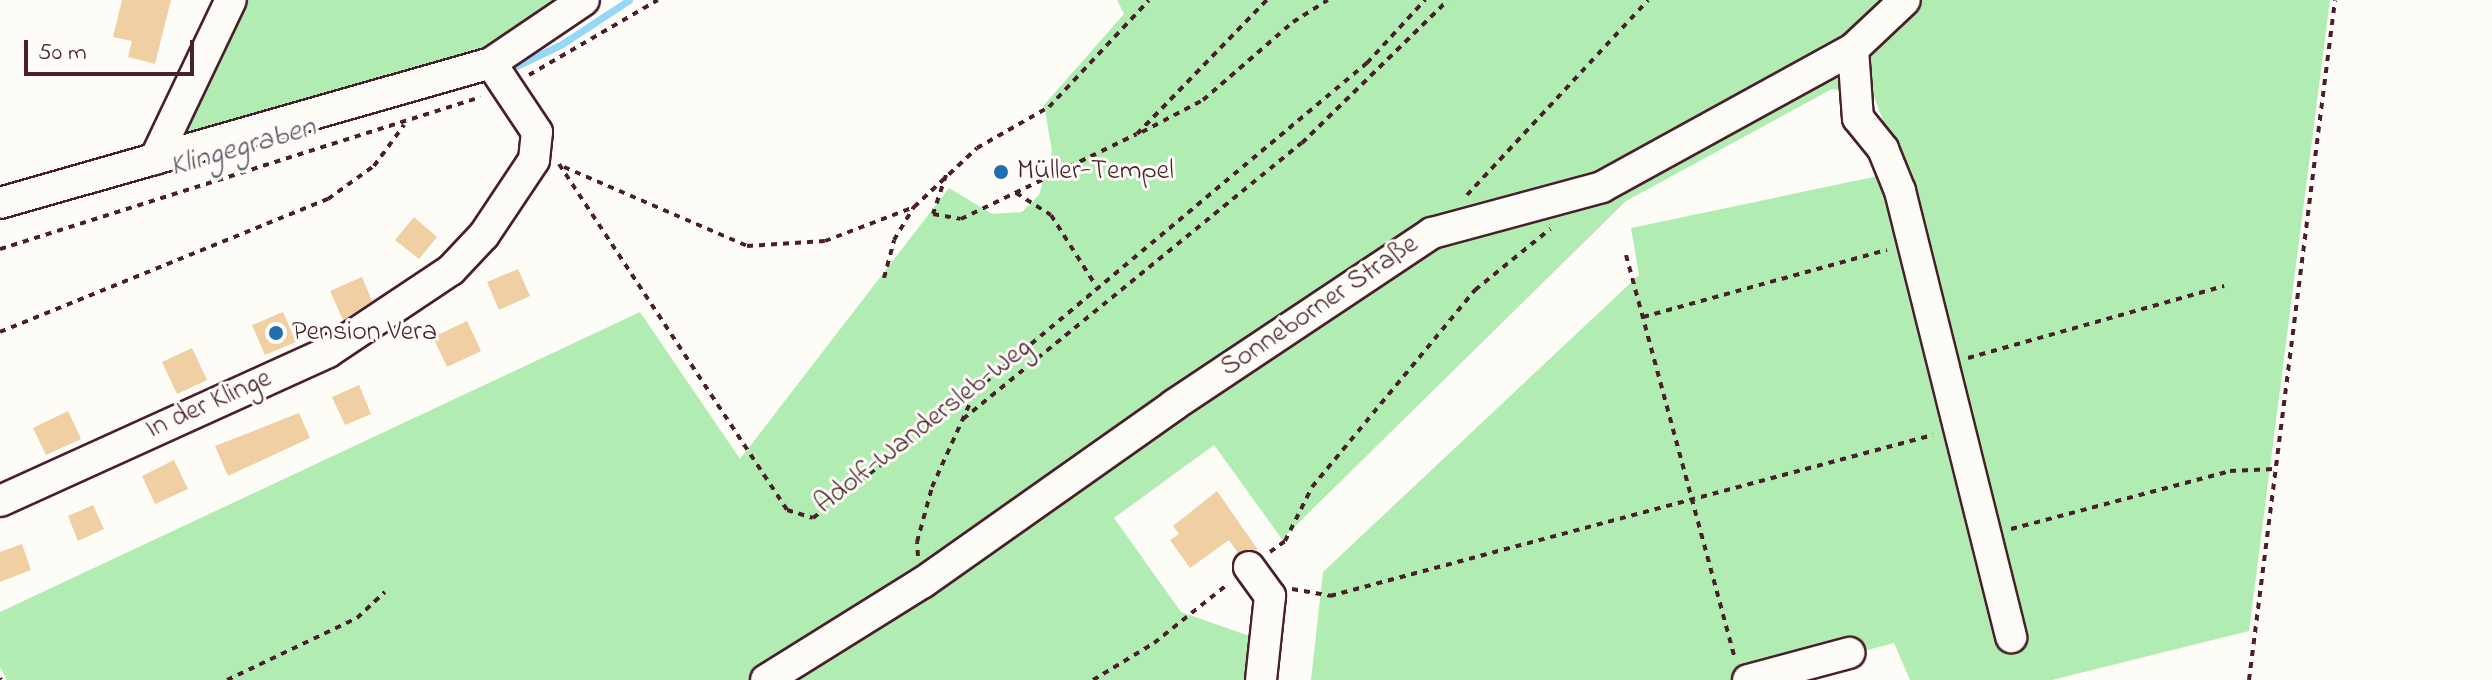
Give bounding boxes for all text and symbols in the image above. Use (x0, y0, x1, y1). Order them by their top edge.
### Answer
scale bar (28, 24, 198, 74)
text: 50 m (38, 36, 87, 71)
water label: Klingegraben (166, 110, 320, 186)
place label: Müller-Tempel (1017, 155, 1174, 189)
marker: Müller-Tempel (992, 163, 1010, 181)
street label: Sonneborner Straße (1215, 228, 1425, 386)
place label: Pension Vera (292, 316, 437, 350)
marker: Pension Vera (267, 324, 285, 342)
street label: Adolf-Wandersleb-Weg (809, 332, 1039, 522)
street label: In der Klinge (141, 362, 277, 448)

